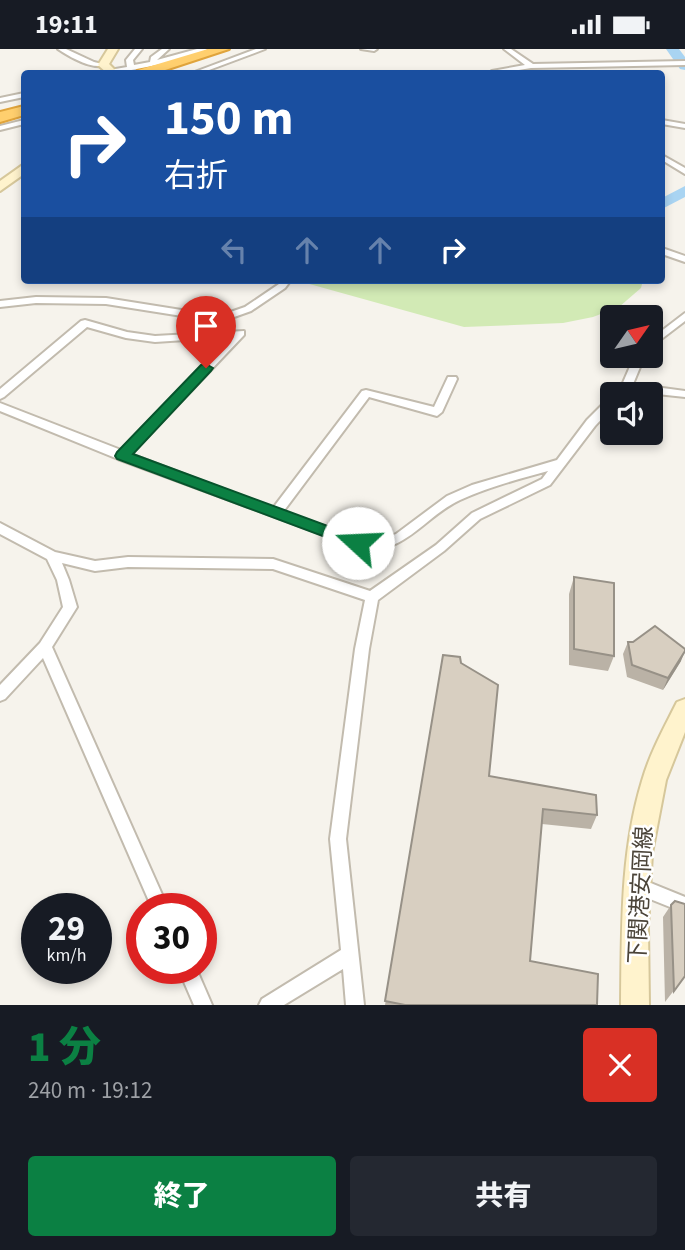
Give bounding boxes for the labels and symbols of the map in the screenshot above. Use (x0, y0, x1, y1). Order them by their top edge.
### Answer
pin (176, 296, 236, 368)
north arrow (600, 305, 663, 367)
position arrow (321, 506, 395, 580)
street label: 下関港安岡線 (620, 825, 661, 965)
speed limit sign: 30 (126, 893, 217, 984)

